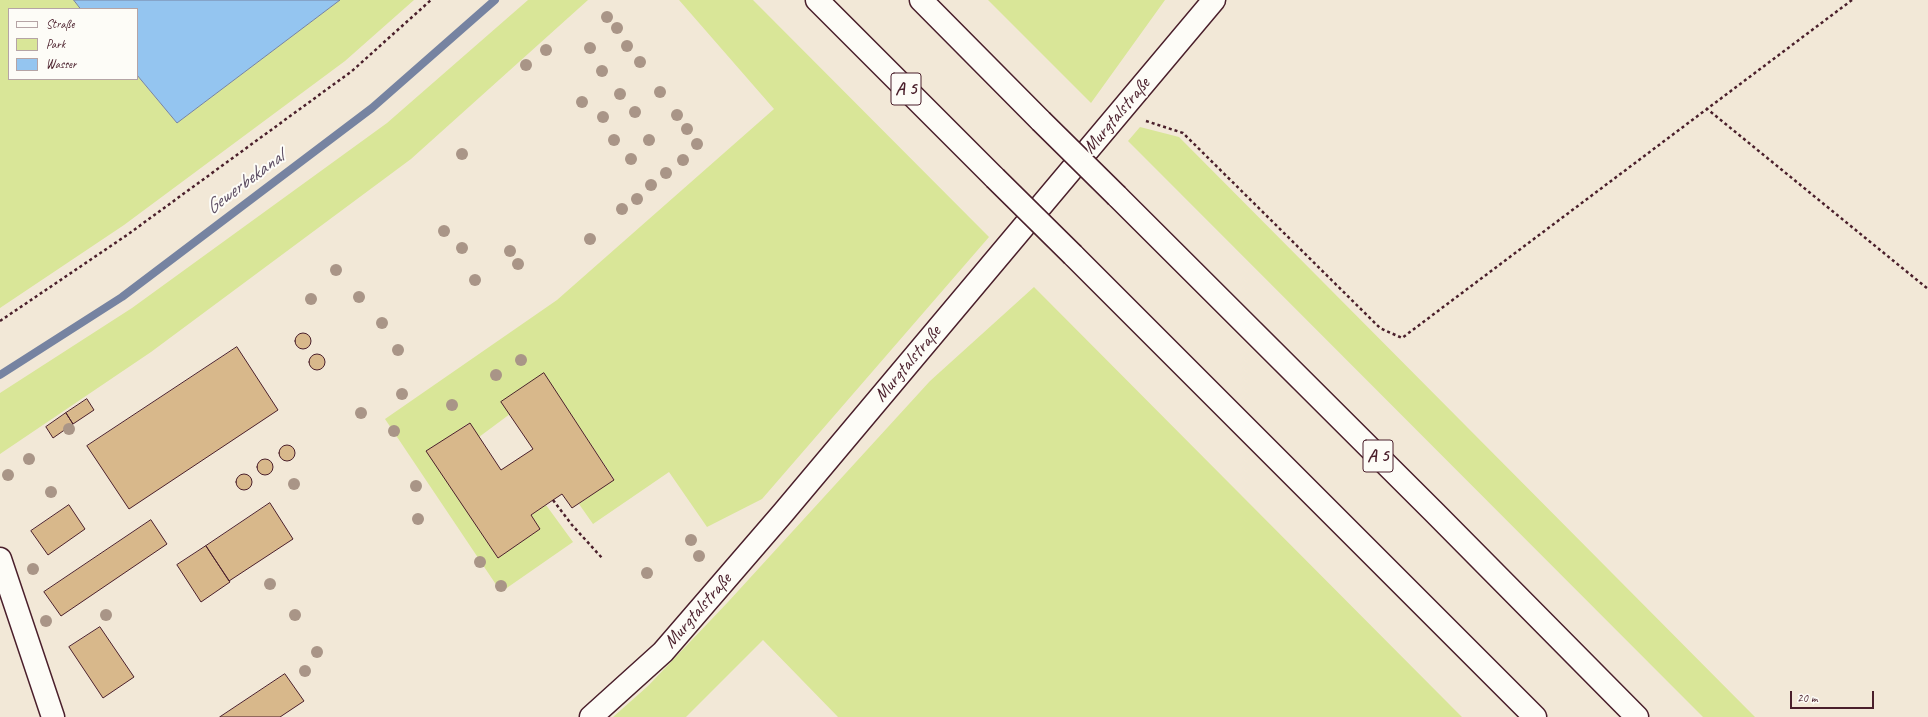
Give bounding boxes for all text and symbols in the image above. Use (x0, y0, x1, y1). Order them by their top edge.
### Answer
legend (8, 8, 138, 80)
text: Straße (46, 16, 74, 32)
text: Park (46, 36, 65, 52)
text: Wasser (46, 56, 76, 72)
road number: A 5 (891, 73, 921, 105)
street label: Murgtalstraße (1079, 73, 1155, 159)
water label: Gewerbekanal (201, 146, 289, 220)
street label: Murgtalstraße (870, 321, 946, 407)
road number: A 5 (1363, 440, 1393, 472)
street label: Murgtalstraße (659, 569, 737, 653)
scale bar (1792, 683, 1876, 709)
text: 20 m (1797, 690, 1817, 706)

